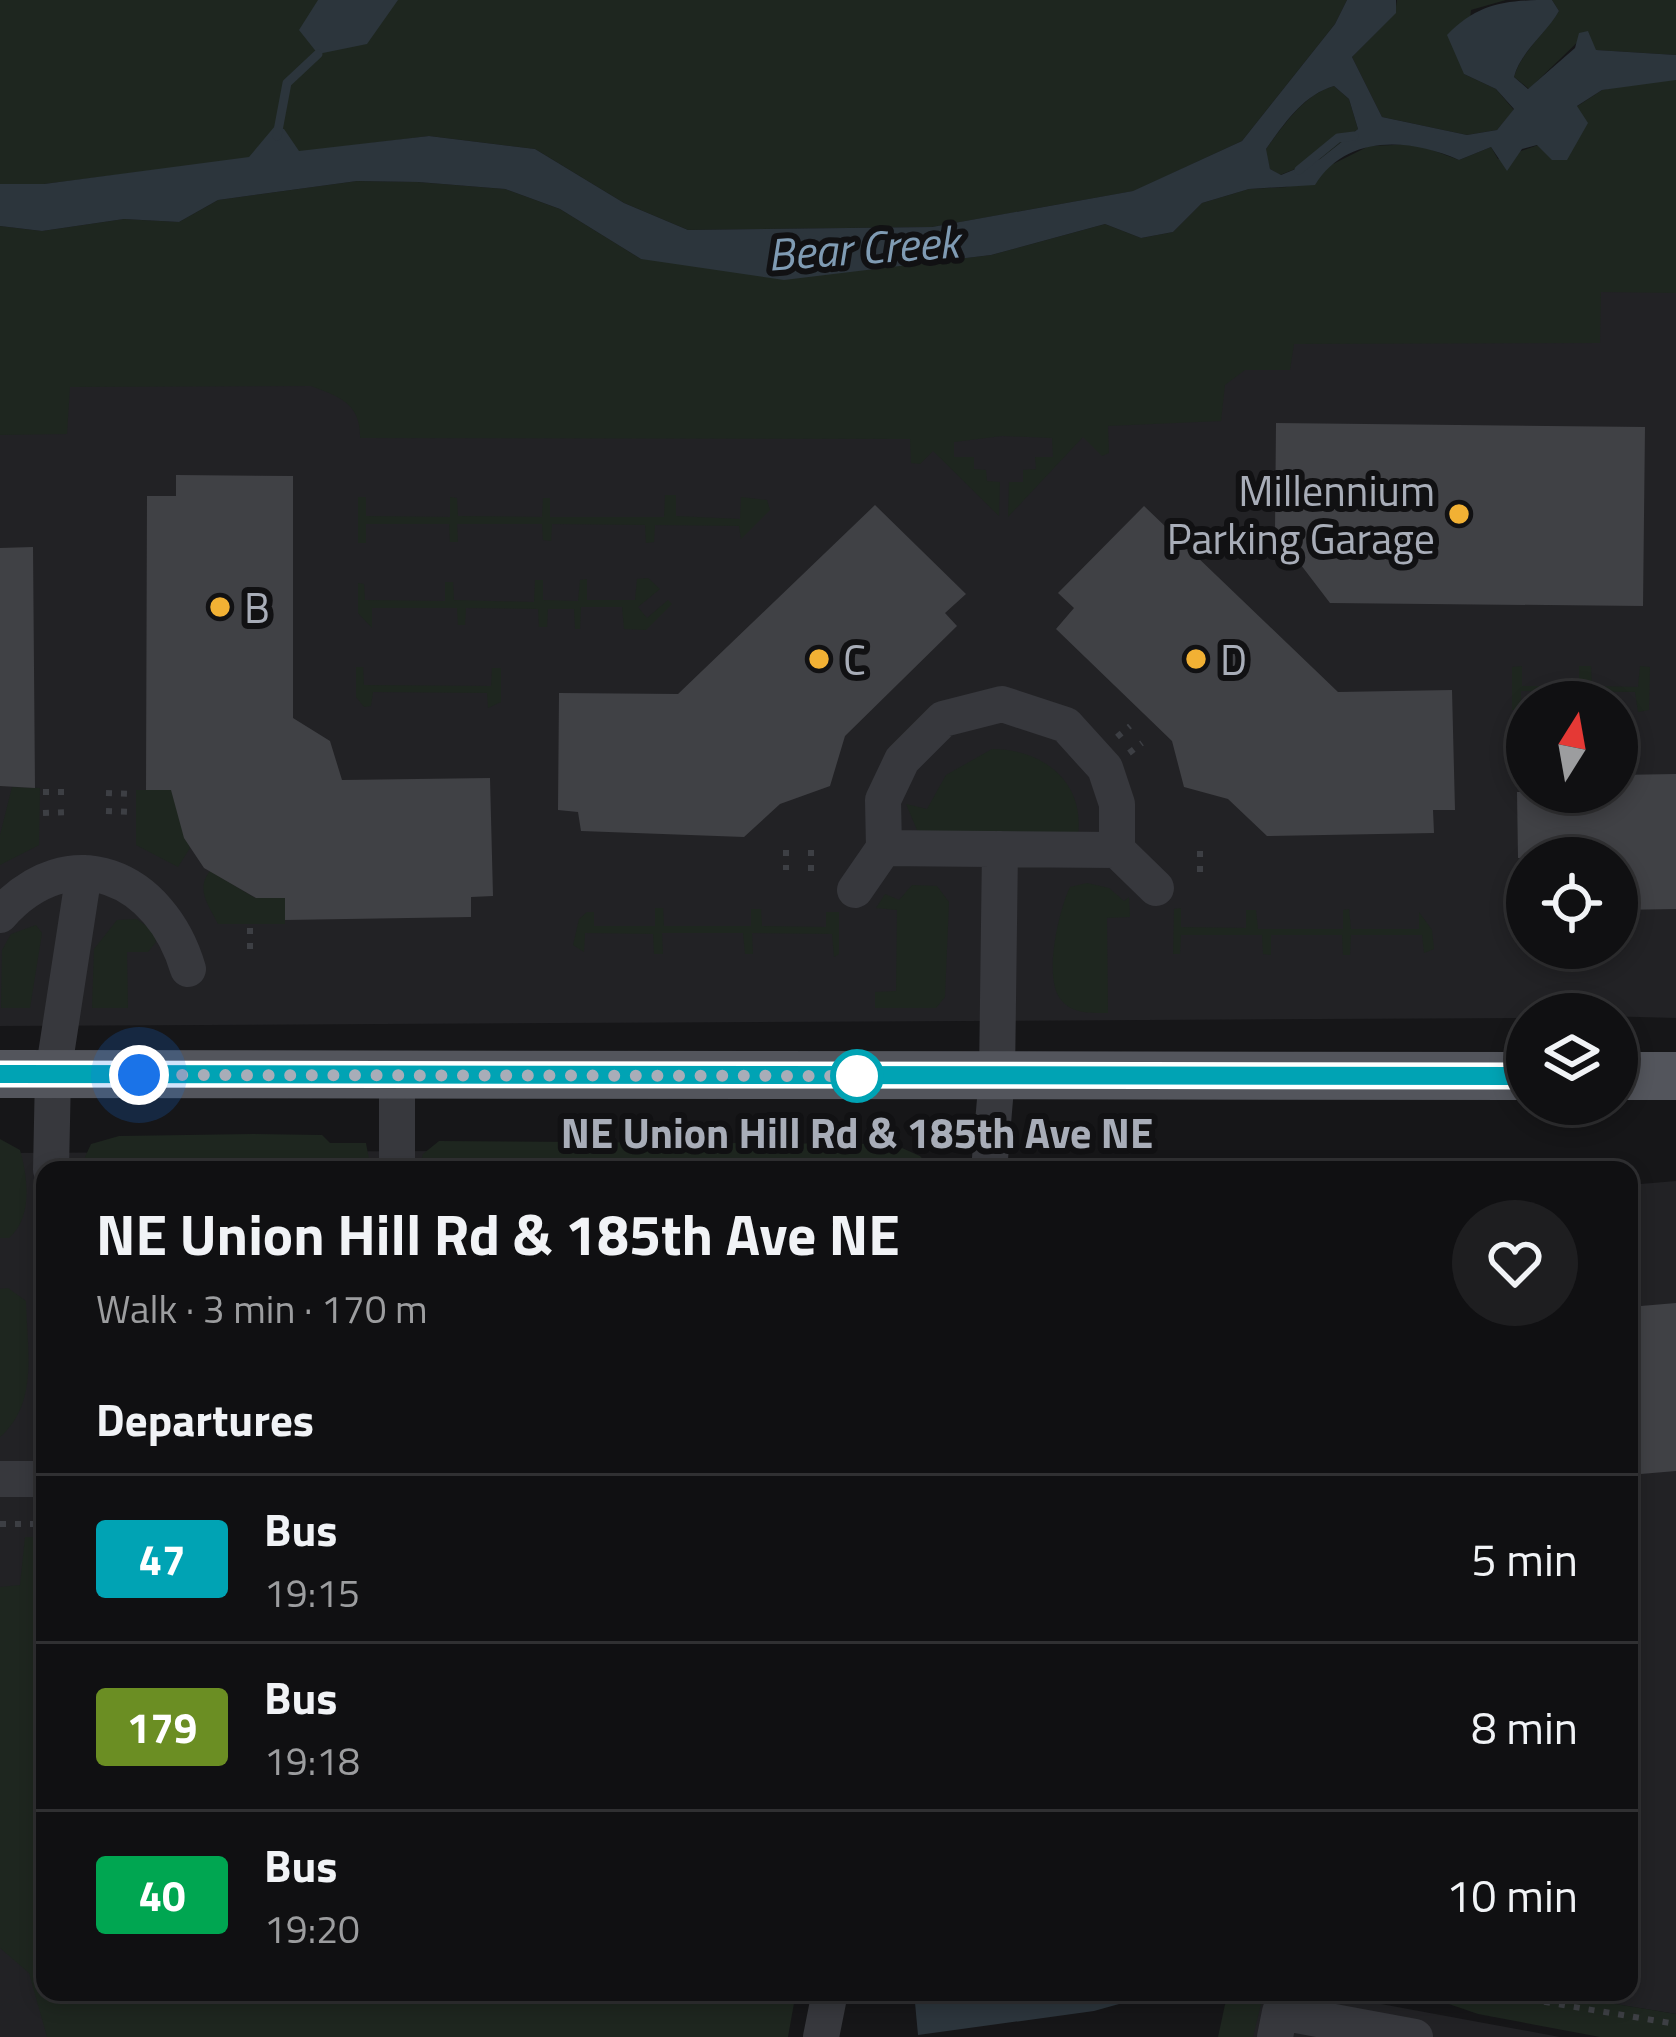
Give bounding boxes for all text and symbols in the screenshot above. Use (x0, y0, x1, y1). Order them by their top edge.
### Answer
water label: Bear Creek (765, 206, 966, 288)
place label: Millennium Parking Garage (1167, 458, 1435, 570)
marker: Millennium Parking Garage (1446, 501, 1472, 527)
place label: B (244, 575, 270, 639)
marker: B (207, 594, 233, 620)
place label: C (843, 627, 866, 691)
place label: D (1220, 627, 1247, 691)
marker: C (806, 646, 832, 672)
marker: D (1183, 646, 1209, 672)
north arrow (1506, 681, 1638, 813)
map controls (1506, 681, 1638, 1125)
button: locate (1506, 837, 1638, 969)
button: layers (1506, 993, 1638, 1125)
your location (109, 1045, 169, 1105)
marker: NE Union Hill Rd & 185th Ave NE (832, 1051, 882, 1101)
place label: NE Union Hill Rd & 185th Ave NE (561, 1100, 1153, 1164)
text: NE Union Hill Rd & 185th Ave NE (96, 1190, 900, 1277)
button: heart (1452, 1200, 1578, 1326)
text: Walk · 3 min · 170 m (96, 1279, 428, 1338)
text: Departures (96, 1385, 314, 1453)
text: Bus (264, 1495, 338, 1563)
text: 5 min (1471, 1525, 1578, 1593)
text: 47 (138, 1527, 186, 1591)
text: 19:15 (264, 1563, 360, 1622)
text: Bus (264, 1663, 338, 1731)
text: 8 min (1471, 1693, 1578, 1761)
text: 179 (127, 1695, 197, 1759)
text: 19:18 (264, 1731, 360, 1790)
text: Bus (264, 1831, 338, 1899)
text: 10 min (1446, 1861, 1578, 1929)
text: 40 (138, 1863, 186, 1927)
text: 19:20 (264, 1899, 360, 1958)

